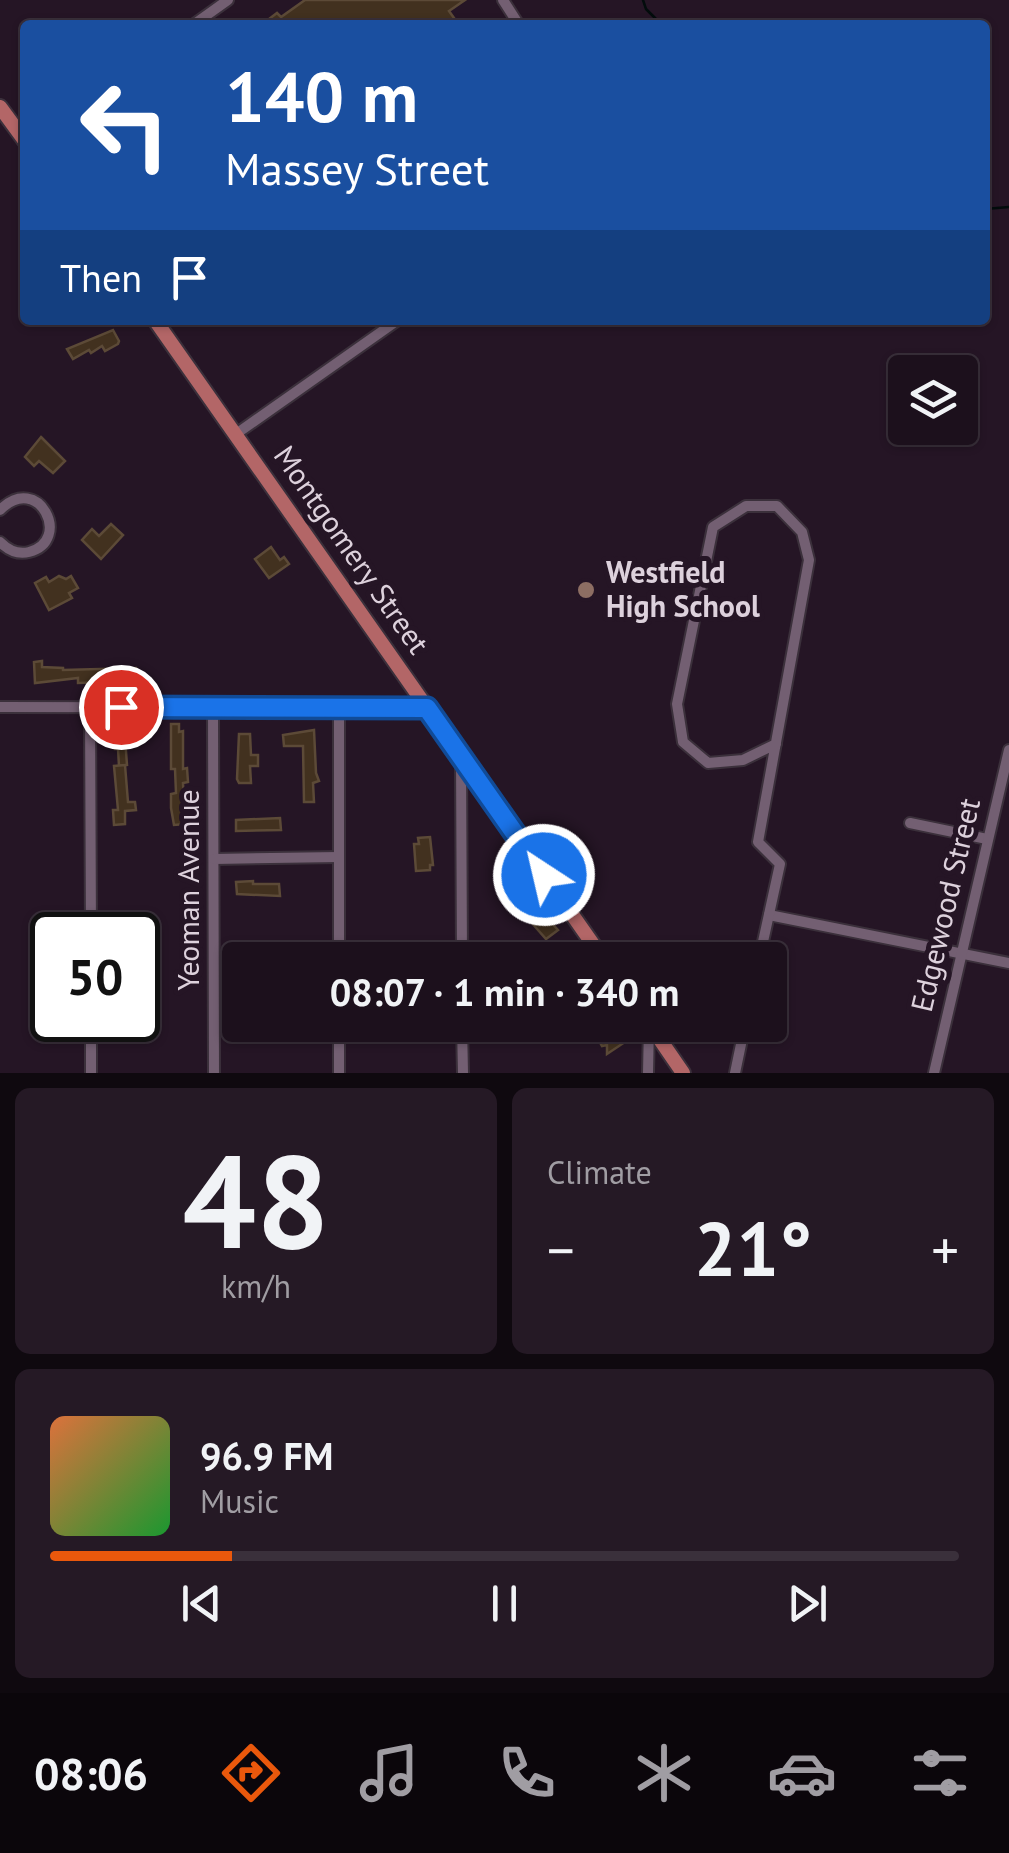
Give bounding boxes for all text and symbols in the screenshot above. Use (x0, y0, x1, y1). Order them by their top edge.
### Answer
text: 140 m (225, 51, 418, 141)
icon: left (60, 60, 190, 190)
text: Massey Street (225, 139, 489, 197)
icon: arrive (162, 250, 217, 305)
text: Then (60, 253, 142, 302)
map controls (888, 355, 978, 445)
button: layers (888, 355, 978, 445)
street label: Montgomery Street (266, 437, 439, 661)
place label: Westfield High School (606, 552, 760, 625)
marker: Westfield High School (575, 579, 597, 601)
pin (79, 665, 164, 750)
icon: arrive (94, 680, 149, 735)
street label: Yeoman Avenue (168, 789, 207, 991)
street label: Edgewood Street (901, 794, 988, 1015)
position arrow (492, 823, 596, 927)
speed limit sign: 50 (30, 912, 160, 1042)
text: 08:07 · 1 min · 340 m (330, 967, 679, 1016)
text: 48 (182, 1116, 330, 1284)
text: Climate (547, 1151, 652, 1193)
text: 21° (694, 1200, 812, 1297)
text: − (547, 1214, 575, 1285)
text: + (931, 1214, 959, 1285)
text: km/h (221, 1265, 291, 1307)
text: 96.9 FM (200, 1431, 333, 1480)
text: Music (200, 1480, 279, 1522)
icon: previous (174, 1576, 229, 1631)
icon: pause (477, 1576, 532, 1631)
icon: next (780, 1576, 835, 1631)
icon: directions (216, 1738, 286, 1808)
icon: music (354, 1738, 424, 1808)
icon: phone (492, 1738, 562, 1808)
icon: climate (629, 1738, 699, 1808)
icon: car (767, 1738, 837, 1808)
icon: filters (905, 1738, 975, 1808)
text: 08:06 (34, 1744, 148, 1802)

